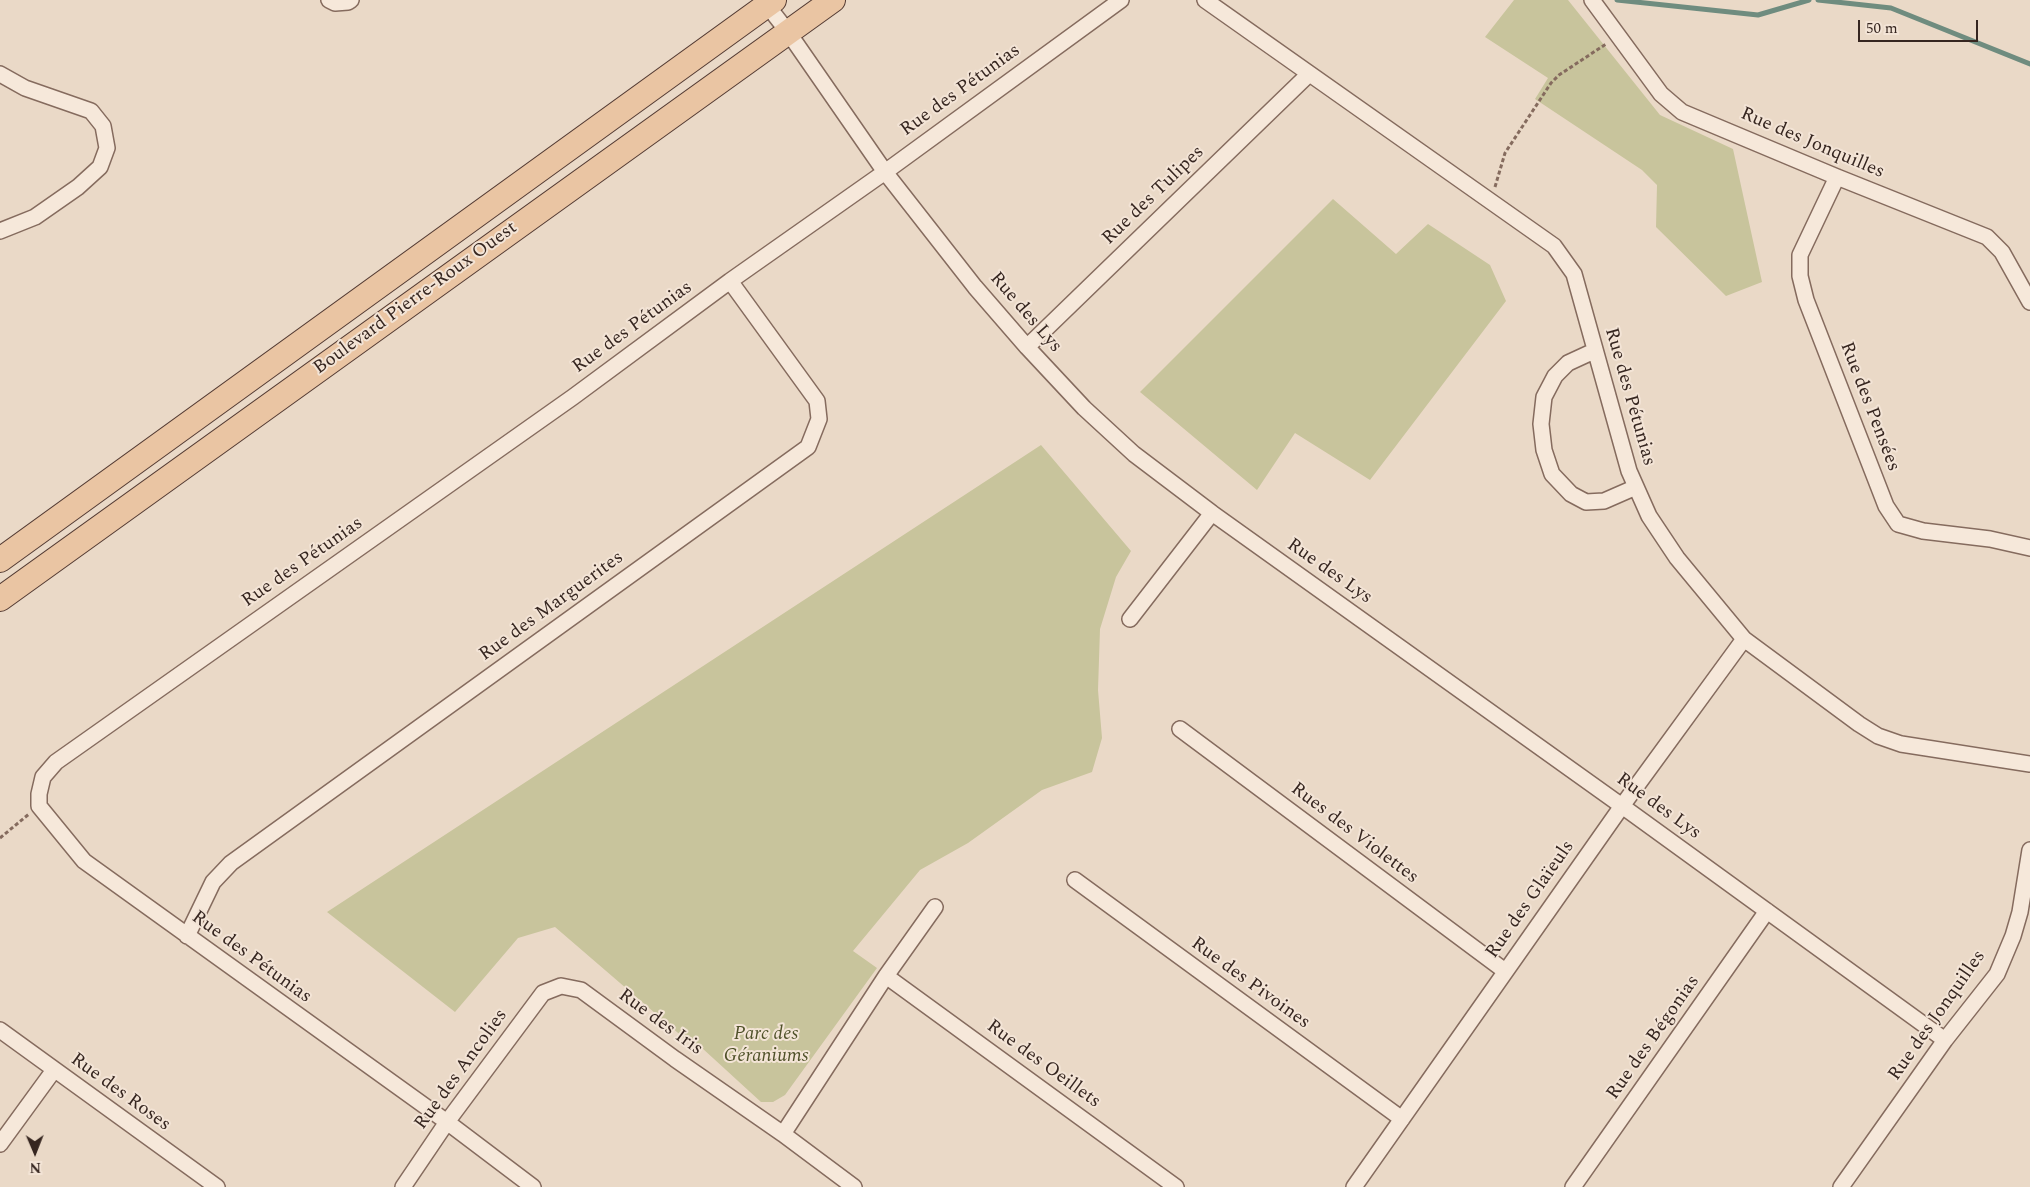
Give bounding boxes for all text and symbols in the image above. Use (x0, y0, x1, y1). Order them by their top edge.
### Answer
scale bar (1860, 10, 1980, 42)
text: 50 m (1866, 17, 1898, 40)
street label: Rue des Pétunias (897, 40, 1025, 142)
street label: Rue des Jonquilles (1737, 103, 1887, 185)
street label: Rue des Tulipes (1098, 142, 1210, 250)
street label: Boulevard Pierre-Roux Ouest (310, 217, 522, 381)
street label: Rue des Lys (984, 268, 1066, 358)
street label: Rue des Pétunias (569, 277, 697, 379)
street label: Rue des Pétunias (1598, 325, 1660, 469)
street label: Rue des Pensées (1834, 339, 1904, 475)
street label: Rue des Pétunias (238, 513, 368, 613)
street label: Rue des Lys (1282, 534, 1376, 610)
street label: Rue des Marguerites (475, 547, 629, 667)
street label: Rue des Lys (1611, 769, 1705, 845)
street label: Rues des Violettes (1286, 779, 1422, 889)
street label: Rue des Glaïeuls (1482, 837, 1580, 963)
street label: Rue des Pétunias (187, 907, 315, 1009)
street label: Rue des Pivoines (1186, 933, 1314, 1035)
street label: Rue des Jonquilles (1884, 946, 1992, 1086)
street label: Rue des Bégonias (1603, 971, 1705, 1105)
street label: Rue des Iris (613, 985, 707, 1061)
street label: Rue des Ancolies (411, 1005, 513, 1135)
street label: Rue des Oeillets (981, 1016, 1105, 1114)
park label: Parc des Géraniums (724, 1024, 808, 1068)
street label: Rue des Roses (65, 1049, 175, 1137)
north arrow (10, 1127, 60, 1177)
text: N (29, 1157, 41, 1178)

